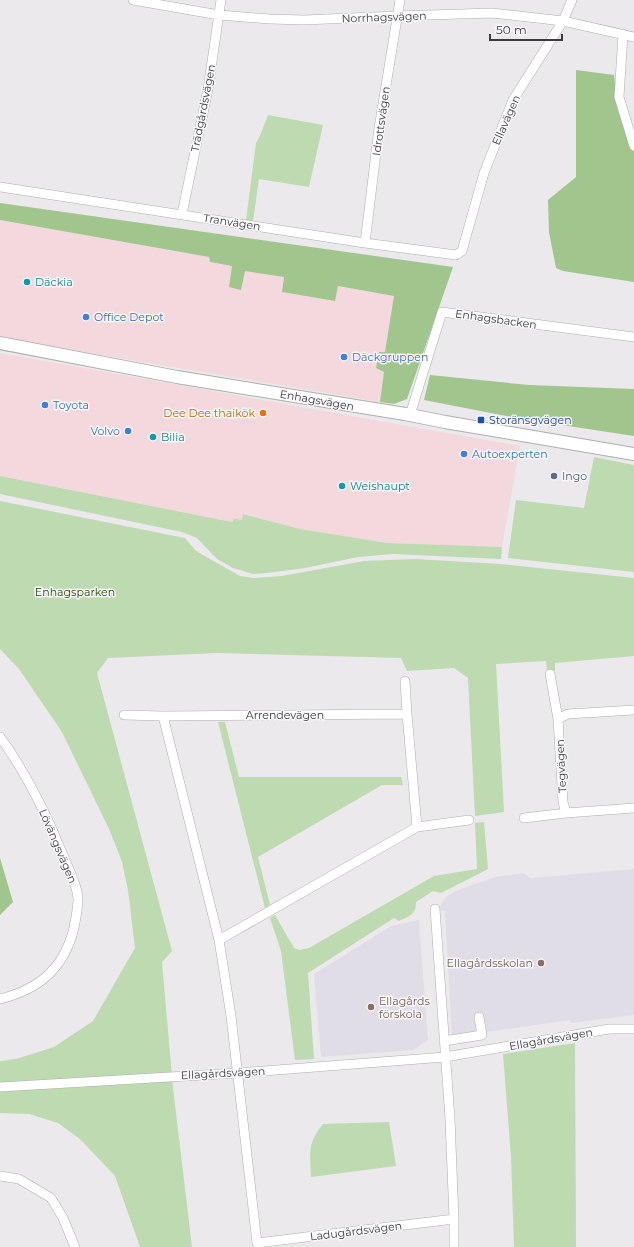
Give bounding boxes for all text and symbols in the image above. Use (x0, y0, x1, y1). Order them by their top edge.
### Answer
street label: Norrhagsvägen (341, 9, 427, 25)
scale bar (490, 16, 562, 42)
text: 50 m (496, 22, 527, 37)
street label: Trädgårdsvägen (188, 63, 218, 153)
street label: Idrottsvägen (369, 85, 393, 157)
street label: Ellavägen (489, 93, 523, 147)
street label: Tranvägen (202, 211, 262, 233)
place label: Däckia (35, 275, 73, 289)
marker: Däckia (22, 277, 32, 287)
street label: Enhagsbacken (454, 306, 538, 332)
place label: Office Depot (94, 310, 164, 324)
marker: Office Depot (81, 312, 91, 322)
place label: Däckgruppen (352, 350, 428, 364)
marker: Däckgruppen (339, 352, 349, 362)
street label: Enhagsvägen (279, 387, 355, 413)
place label: Toyota (53, 398, 89, 412)
marker: Toyota (40, 400, 50, 410)
place label: Dee Dee thaikök (163, 406, 255, 420)
marker: Dee Dee thaikök (258, 408, 268, 418)
place label: Storänsgvägen (489, 413, 572, 427)
marker: Storänsgvägen (476, 415, 486, 425)
place label: Volvo (90, 424, 120, 438)
marker: Volvo (123, 426, 133, 436)
place label: Bilia (161, 430, 185, 444)
marker: Bilia (148, 432, 158, 442)
place label: Autoexperten (472, 447, 548, 461)
marker: Autoexperten (459, 449, 469, 459)
place label: Ingo (562, 469, 587, 483)
marker: Ingo (549, 471, 559, 481)
place label: Weishaupt (350, 479, 410, 493)
marker: Weishaupt (337, 481, 347, 491)
park label: Enhagsparken (35, 585, 115, 599)
street label: Arrendevägen (246, 708, 324, 722)
street label: Tegvägen (553, 739, 569, 793)
street label: Lövängsvägen (36, 807, 80, 885)
place label: Ellagårdsskolan (447, 956, 533, 970)
marker: Ellagårdsskolan (536, 958, 546, 968)
place label: Ellagårds förskola (379, 994, 431, 1021)
marker: Ellagårds förskola (366, 1002, 376, 1012)
street label: Ellagårdsvägen (508, 1025, 594, 1053)
street label: Ellagårdsvägen (180, 1064, 266, 1082)
street label: Ladugårdsvägen (309, 1218, 403, 1244)

